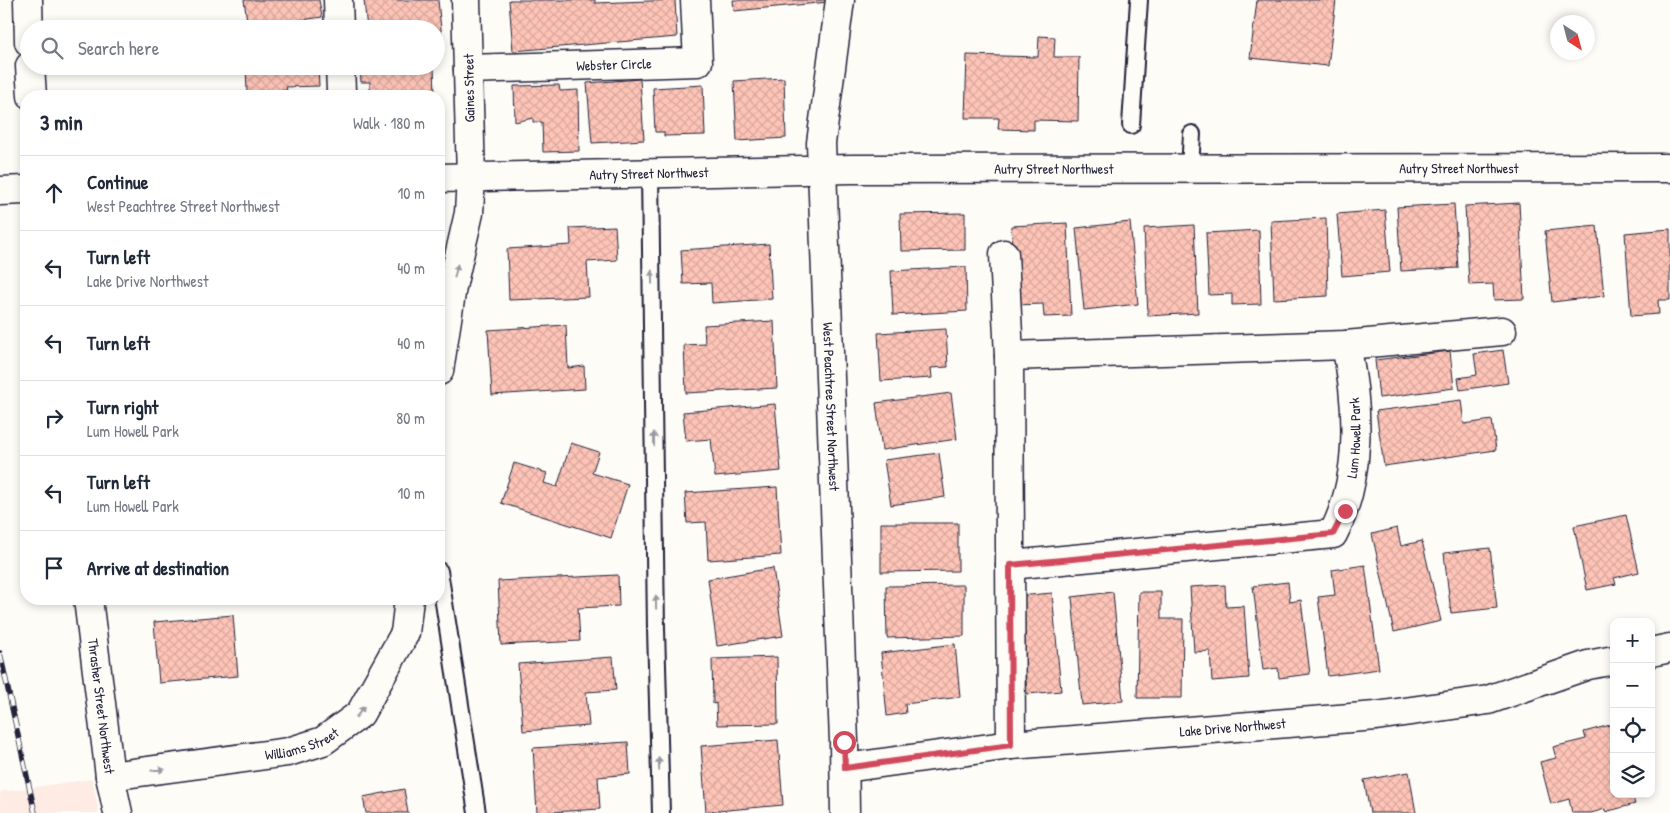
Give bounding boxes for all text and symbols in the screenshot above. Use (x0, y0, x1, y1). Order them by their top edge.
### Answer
north arrow (1550, 15, 1595, 60)
search box (20, 20, 445, 75)
icon: search (38, 34, 66, 62)
text: Search here (78, 35, 159, 61)
street label: Gaines Street (458, 53, 479, 122)
street label: Webster Circle (576, 53, 652, 75)
text: 3 min (40, 108, 83, 137)
text: Walk · 180 m (353, 112, 425, 134)
street label: Autry Street Northwest (1399, 158, 1519, 178)
street label: Autry Street Northwest (994, 159, 1114, 179)
street label: Autry Street Northwest (589, 162, 709, 184)
text: Continue (87, 169, 148, 195)
icon: ahead (40, 179, 68, 207)
text: 10 m (397, 182, 425, 204)
text: West Peachtree Street Northwest (87, 195, 280, 217)
text: Turn left (87, 244, 150, 270)
icon: left (40, 254, 68, 282)
text: 40 m (397, 257, 425, 279)
one-way arrow (452, 264, 460, 279)
one-way arrow (648, 269, 656, 285)
text: Lake Drive Northwest (87, 270, 209, 292)
street label: West Peachtree Street Northwest (819, 322, 844, 491)
icon: left (40, 329, 68, 357)
text: Turn left (87, 330, 150, 356)
text: 40 m (397, 332, 425, 354)
text: Turn right (87, 394, 158, 420)
street label: Lum Howell Park (1342, 397, 1364, 479)
icon: right (40, 404, 68, 432)
text: 80 m (396, 407, 425, 429)
text: Lum Howell Park (87, 420, 179, 442)
one-way arrow (649, 431, 657, 447)
text: Turn left (87, 469, 150, 495)
icon: left (40, 479, 68, 507)
text: 10 m (397, 482, 425, 504)
text: Lum Howell Park (87, 495, 179, 517)
route end (1334, 500, 1357, 523)
icon: arrive (40, 554, 68, 582)
text: Arrive at destination (87, 555, 229, 581)
one-way arrow (651, 594, 659, 610)
map controls (1610, 618, 1655, 798)
button: + (1610, 618, 1655, 663)
street label: Thrasher Street Northwest (84, 637, 120, 775)
button: − (1610, 663, 1655, 708)
one-way arrow (354, 706, 365, 719)
button: locate (1610, 708, 1655, 753)
street label: Lake Drive Northwest (1179, 713, 1287, 741)
street label: Williams Street (264, 723, 342, 764)
route start (833, 731, 856, 754)
button: layers (1610, 753, 1655, 798)
one-way arrow (655, 756, 663, 772)
one-way arrow (151, 766, 167, 774)

